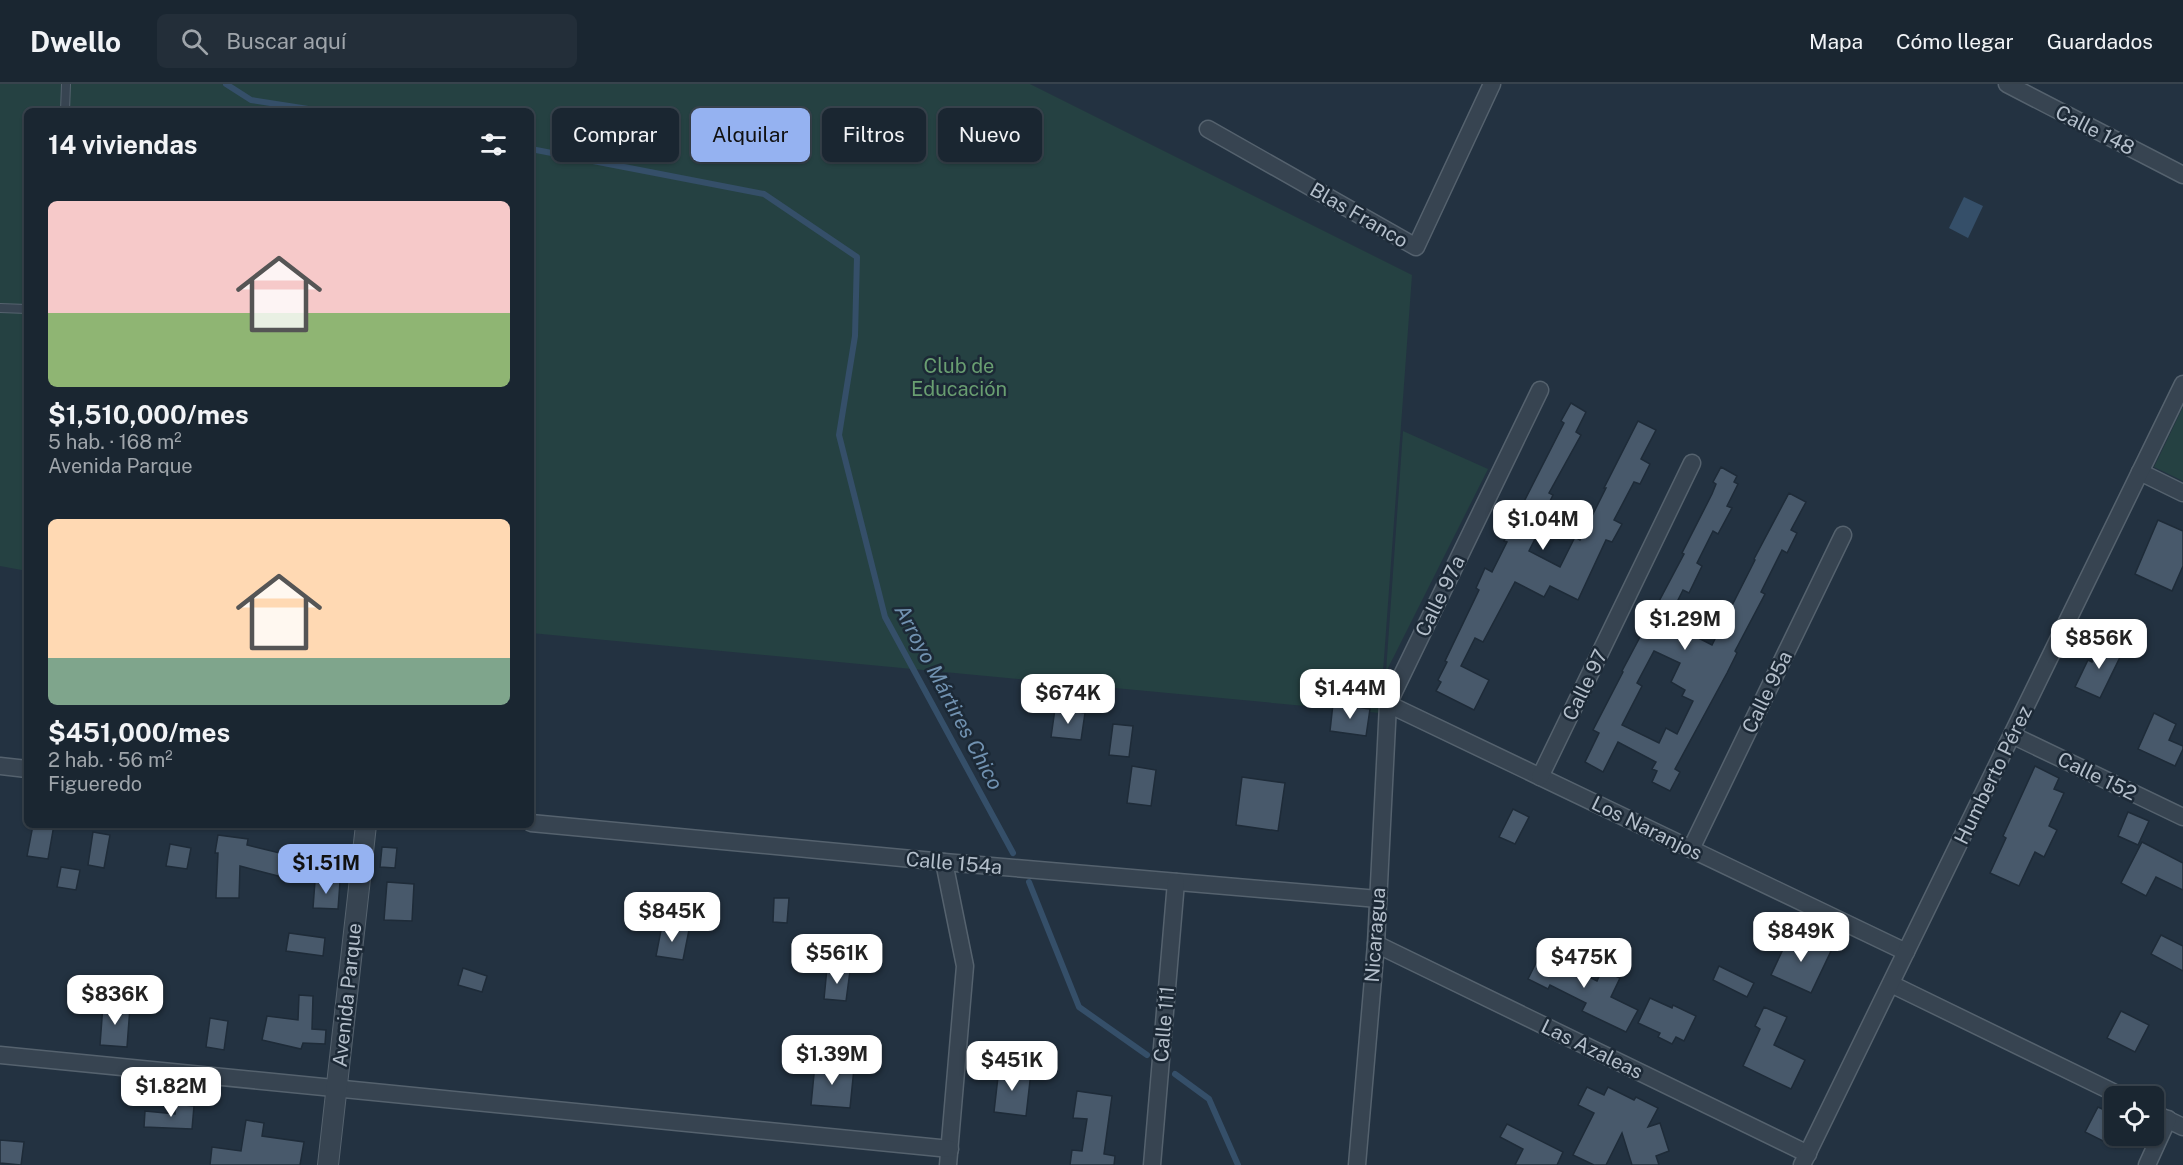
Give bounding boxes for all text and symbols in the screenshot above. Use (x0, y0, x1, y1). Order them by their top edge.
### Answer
search box (157, 14, 577, 68)
text: Dwello (30, 25, 121, 58)
icon: search (178, 25, 211, 58)
text: Buscar aquí (226, 28, 346, 54)
text: Mapa (1809, 29, 1863, 54)
text: Cómo llegar (1896, 29, 2014, 54)
text: Guardados (2047, 29, 2153, 54)
street label: Calle 148 (2051, 100, 2139, 160)
chip: Comprar (552, 108, 679, 162)
chip: Alquilar (691, 108, 810, 162)
chip: Filtros (822, 108, 926, 162)
chip: Nuevo (938, 108, 1042, 162)
icon: filters (477, 128, 510, 161)
text: 14 viviendas (48, 129, 197, 160)
street label: Blas Franco (1306, 177, 1412, 253)
icon: home (225, 240, 333, 348)
park label: Club de Educación (911, 354, 1007, 401)
text: $1,510,000/mes (48, 399, 249, 430)
text: 5 hab. · 168 m² (48, 430, 182, 454)
text: Avenida Parque (48, 454, 193, 478)
pin: $1.04M (1494, 500, 1592, 551)
text: $1.04M (1507, 507, 1579, 531)
street label: Calle 97a (1410, 552, 1470, 640)
icon: home (225, 558, 333, 666)
water label: Arroyo Mártires Chico (890, 600, 1008, 794)
pin: $1.29M (1636, 600, 1734, 651)
text: $1.29M (1649, 607, 1721, 631)
pin: $856K (2057, 619, 2141, 670)
text: $856K (2065, 626, 2133, 650)
street label: Calle 97 (1558, 645, 1612, 725)
street label: Calle 95a (1737, 647, 1797, 737)
pin: $1.44M (1301, 669, 1399, 720)
pin: $674K (1026, 674, 1110, 725)
text: $1.44M (1314, 676, 1386, 700)
text: $674K (1035, 681, 1101, 705)
street label: Humberto Pérez (1949, 702, 2037, 848)
text: $451,000/mes (48, 717, 230, 748)
street label: Calle 152 (2054, 747, 2140, 805)
text: 2 hab. · 56 m² (48, 748, 173, 772)
text: Figueredo (48, 772, 142, 796)
street label: Los Naranjos (1588, 791, 1706, 865)
pin: $1.51M (277, 844, 375, 895)
street label: Calle 154a (905, 847, 1003, 879)
text: $1.51M (292, 851, 360, 875)
street label: Nicaragua (1360, 887, 1390, 983)
pin: $845K (630, 892, 714, 943)
text: $845K (638, 899, 706, 923)
pin: $849K (1759, 912, 1843, 963)
text: $849K (1767, 919, 1835, 943)
street label: Avenida Parque (328, 922, 366, 1068)
pin: $561K (795, 934, 879, 985)
pin: $475K (1542, 938, 1626, 989)
text: $561K (805, 941, 869, 965)
text: $475K (1550, 945, 1618, 969)
pin: $836K (73, 975, 157, 1026)
text: $836K (81, 982, 149, 1006)
street label: Calle 111 (1149, 985, 1179, 1063)
street label: Las Azaleas (1537, 1014, 1647, 1084)
pin: $1.39M (783, 1035, 881, 1086)
pin: $451K (970, 1041, 1054, 1092)
text: $1.39M (796, 1042, 868, 1066)
text: $451K (981, 1048, 1043, 1072)
pin: $1.82M (122, 1067, 220, 1118)
text: $1.82M (135, 1074, 207, 1098)
map controls (2104, 1086, 2164, 1146)
button: locate (2104, 1086, 2164, 1146)

